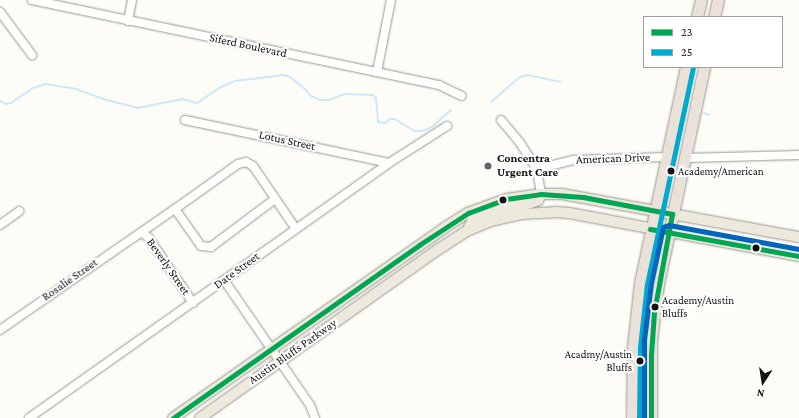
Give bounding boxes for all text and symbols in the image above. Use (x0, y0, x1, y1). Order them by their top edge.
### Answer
legend (643, 16, 783, 68)
text: 23 (681, 25, 692, 39)
street label: Siferd Boulevard (208, 31, 288, 61)
text: 25 (681, 45, 692, 59)
street label: Lotus Street (257, 128, 317, 154)
street label: American Drive (576, 151, 650, 167)
place label: Concentra Urgent Care (497, 152, 558, 180)
marker: Concentra Urgent Care (482, 160, 494, 172)
place label: Academy/American (678, 164, 764, 178)
marker: Academy/American (666, 166, 676, 176)
unlabelled marker (498, 195, 508, 205)
street label: Beverly Street (143, 236, 193, 298)
unlabelled marker (751, 243, 761, 253)
street label: Date Street (211, 250, 263, 292)
street label: Rosalie Street (39, 256, 101, 304)
place label: Academy/Austin Bluffs (662, 294, 734, 320)
marker: Academy/Austin Bluffs (650, 302, 660, 312)
street label: Austin Bluffs Parkway (246, 316, 340, 388)
place label: Acadmy/Austin Bluffs (565, 348, 632, 374)
marker: Acadmy/Austin Bluffs (635, 356, 645, 366)
north arrow (743, 362, 783, 402)
text: N (756, 387, 765, 400)

